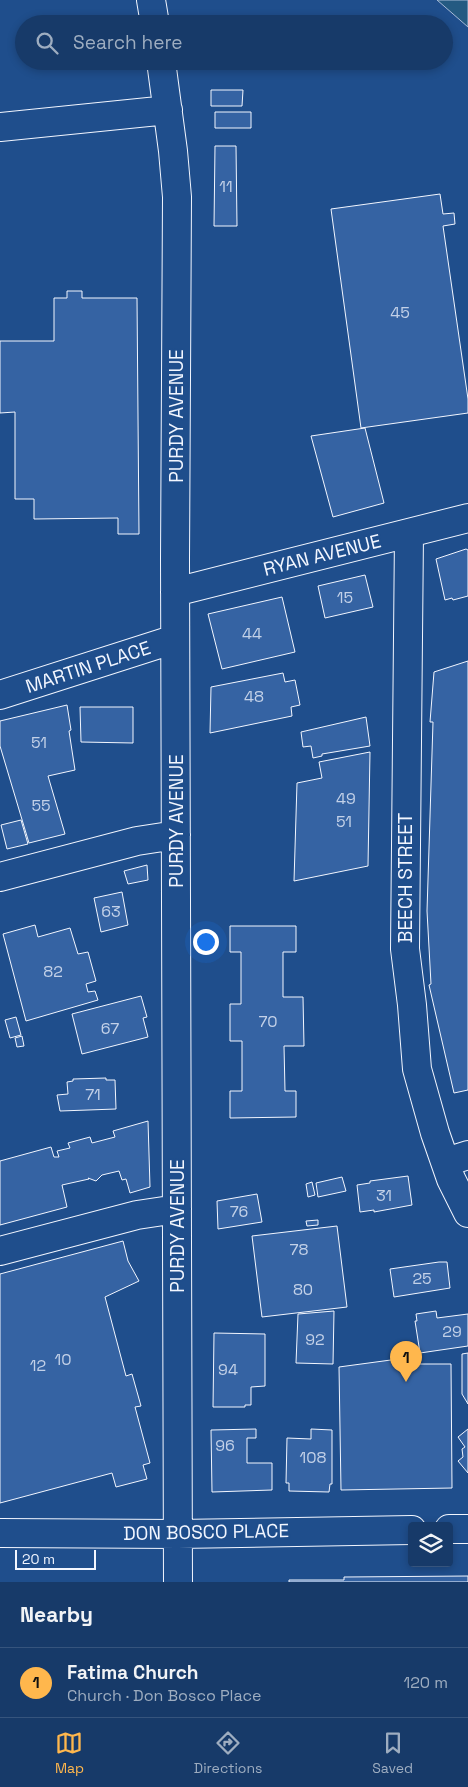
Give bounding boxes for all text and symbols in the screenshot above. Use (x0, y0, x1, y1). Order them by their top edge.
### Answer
search box (15, 15, 453, 70)
icon: search (33, 29, 61, 57)
text: Search here (73, 30, 183, 55)
house number: 11 (219, 176, 233, 197)
house number: 45 (390, 302, 410, 323)
street label: PURDY AVENUE (164, 349, 189, 483)
street label: RYAN AVENUE (261, 528, 383, 582)
house number: 15 (337, 587, 353, 608)
house number: 44 (242, 623, 262, 644)
street label: MARTIN PLACE (22, 635, 154, 699)
house number: 48 (244, 686, 264, 707)
house number: 51 (31, 732, 47, 753)
street label: PURDY AVENUE (164, 754, 189, 888)
house number: 49 (336, 788, 356, 809)
house number: 55 (31, 795, 51, 816)
house number: 51 (336, 811, 352, 832)
street label: BEECH STREET (393, 813, 418, 943)
house number: 63 (101, 901, 121, 922)
your location (193, 929, 219, 955)
house number: 82 (43, 961, 63, 982)
house number: 70 (258, 1011, 278, 1032)
house number: 67 (101, 1018, 119, 1039)
house number: 71 (85, 1084, 101, 1105)
street label: PURDY AVENUE (165, 1159, 190, 1293)
house number: 31 (376, 1185, 392, 1206)
house number: 76 (230, 1201, 248, 1222)
house number: 78 (290, 1239, 309, 1260)
house number: 25 (412, 1268, 432, 1289)
house number: 80 (293, 1279, 313, 1300)
house number: 29 (442, 1321, 462, 1342)
house number: 92 (305, 1329, 325, 1350)
pin: 1 (390, 1341, 422, 1382)
house number: 10 (55, 1349, 71, 1370)
house number: 12 (30, 1355, 46, 1376)
house number: 94 (218, 1359, 238, 1380)
house number: 96 (215, 1435, 235, 1456)
house number: 108 (300, 1447, 326, 1468)
street label: DON BOSCO PLACE (123, 1518, 289, 1546)
map controls (408, 1522, 453, 1567)
button: layers (408, 1522, 453, 1567)
scale bar (15, 1547, 96, 1570)
text: 20 m (22, 1550, 55, 1568)
text: Nearby (20, 1601, 93, 1628)
text: Fatima Church (67, 1660, 199, 1685)
text: 1 (32, 1672, 40, 1693)
text: 120 m (404, 1672, 448, 1693)
text: Church · Don Bosco Place (67, 1685, 262, 1706)
tab: Map (55, 1729, 84, 1777)
tab: Directions (194, 1729, 262, 1777)
tab: Saved (372, 1729, 413, 1777)

